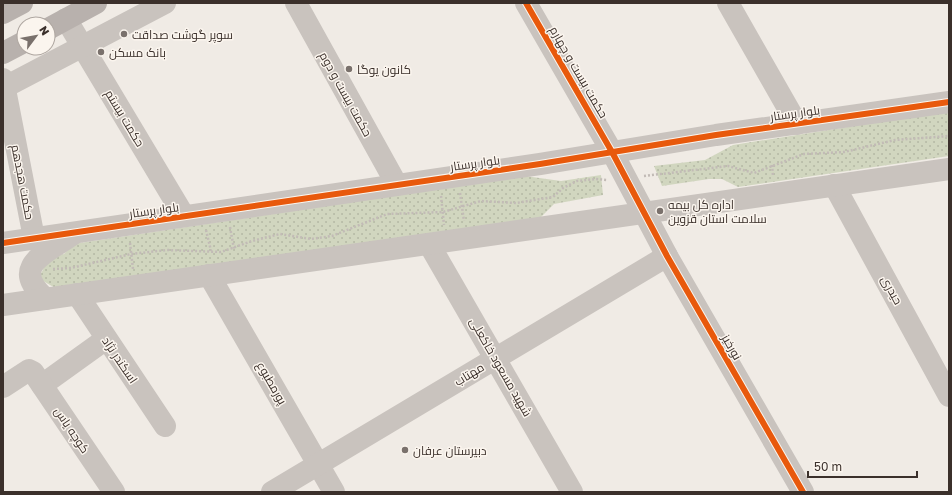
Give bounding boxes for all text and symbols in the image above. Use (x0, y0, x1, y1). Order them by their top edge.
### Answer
north arrow (16, 16, 56, 56)
text: N (37, 23, 53, 37)
street label: حکمت بیست و چهارم (545, 23, 611, 122)
place label: سوپر گوشت صداقت (132, 27, 233, 44)
marker: سوپر گوشت صداقت (119, 29, 129, 39)
place label: بانک مسکن (109, 45, 166, 60)
marker: بانک مسکن (96, 47, 106, 57)
street label: حکمت بیست و دوم (316, 49, 376, 140)
place label: کانون یوگا (357, 62, 411, 77)
marker: کانون یوگا (344, 64, 354, 74)
street label: حکمت بیستم (101, 87, 148, 150)
street label: بلوار پرستار (768, 102, 821, 126)
street label: حکمت هجدهم (7, 143, 38, 221)
street label: بلوار پرستار (448, 152, 501, 176)
place label: اداره کل بیمه سلامت استان قزوین (668, 197, 767, 226)
street label: بلوار پرستار (127, 199, 180, 223)
marker: اداره کل بیمه سلامت استان قزوین (655, 206, 665, 216)
street label: حیدری (878, 273, 906, 307)
street label: شهید مسعود خاکعلی (467, 315, 535, 419)
street label: نورخیز (718, 331, 745, 362)
street label: اسکندر نژاد (99, 334, 141, 386)
street label: پورمطبوع (252, 359, 291, 409)
street label: مهتاب (451, 359, 487, 389)
street label: کوچه یاس (49, 404, 93, 457)
place label: دبیرستان عرفان (413, 443, 487, 458)
marker: دبیرستان عرفان (400, 445, 410, 455)
scale bar (808, 453, 917, 479)
text: 50 m (814, 459, 842, 474)

